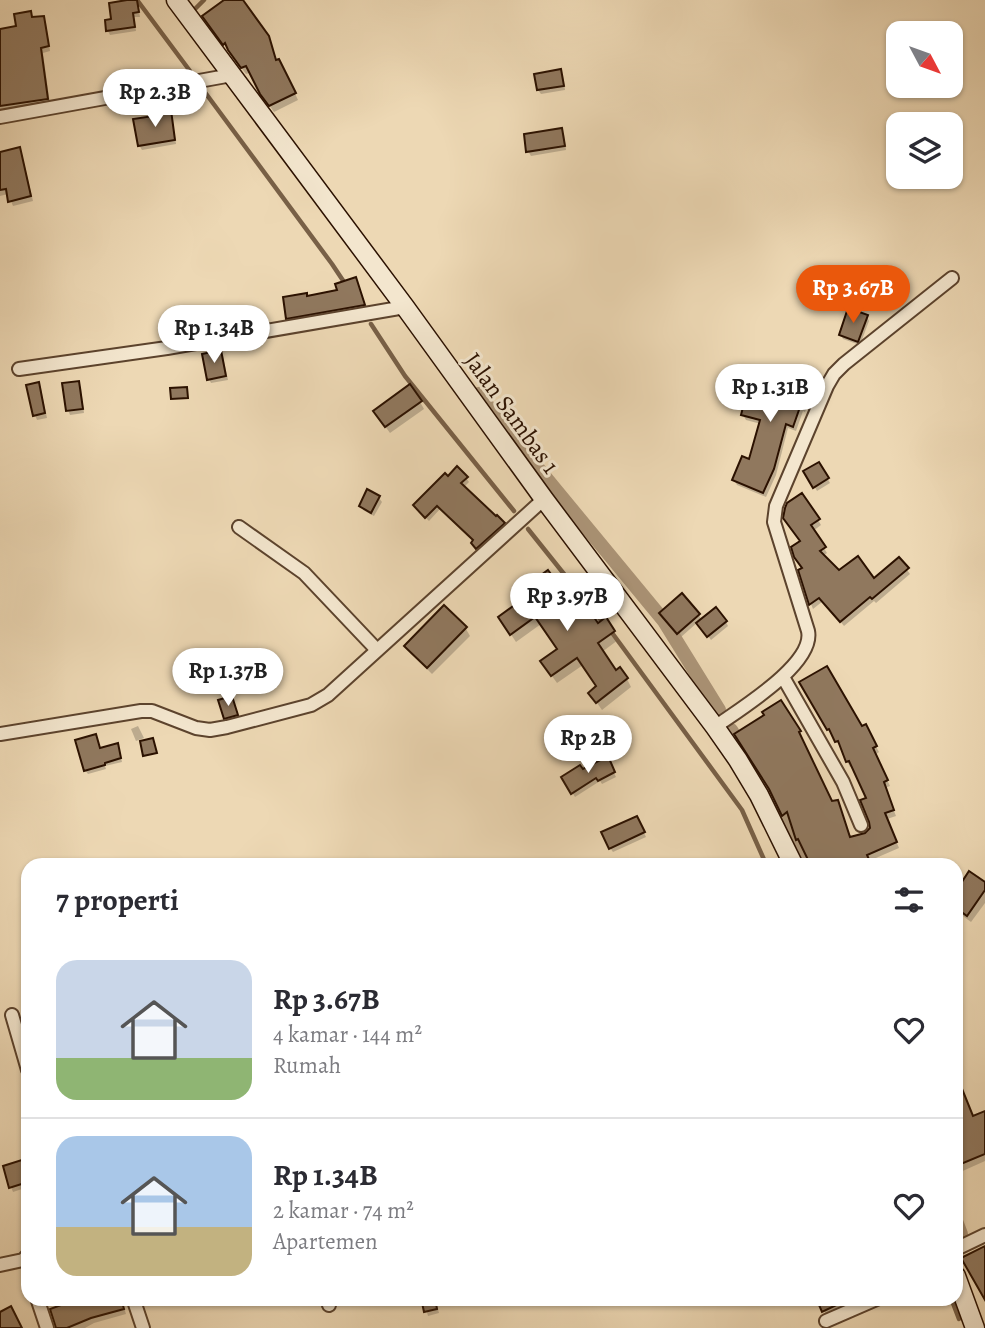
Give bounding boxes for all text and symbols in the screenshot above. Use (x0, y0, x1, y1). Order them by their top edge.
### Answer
north arrow (886, 21, 962, 98)
map controls (886, 21, 963, 189)
pin: Rp 2.3B (90, 69, 220, 129)
text: Rp 2.3B (119, 76, 191, 107)
button: layers (886, 112, 963, 189)
pin: Rp 3.67B (781, 266, 925, 325)
text: Rp 3.67B (812, 272, 894, 303)
pin: Rp 1.34B (142, 306, 286, 365)
text: Rp 1.34B (174, 312, 254, 343)
street label: Jalan Sambas 1 (457, 346, 567, 480)
pin: Rp 1.31B (698, 364, 842, 424)
text: Rp 1.31B (731, 371, 809, 402)
pin: Rp 3.97B (495, 574, 639, 633)
text: Rp 3.97B (526, 580, 608, 611)
pin: Rp 1.37B (156, 648, 300, 708)
text: Rp 1.37B (188, 655, 268, 686)
pin: Rp 2B (539, 716, 637, 775)
text: Rp 2B (560, 722, 616, 753)
text: 7 properti (56, 880, 179, 920)
icon: filters (890, 881, 928, 919)
text: Rp 3.67B (273, 979, 380, 1019)
icon: home (112, 988, 196, 1072)
icon: heart (890, 1011, 928, 1049)
text: 4 kamar · 144 m² (273, 1019, 422, 1050)
text: Rumah (273, 1050, 341, 1081)
text: Rp 1.34B (273, 1155, 378, 1195)
icon: home (112, 1164, 196, 1248)
icon: heart (890, 1187, 928, 1225)
text: 2 kamar · 74 m² (273, 1195, 414, 1226)
text: Apartemen (273, 1226, 378, 1257)

